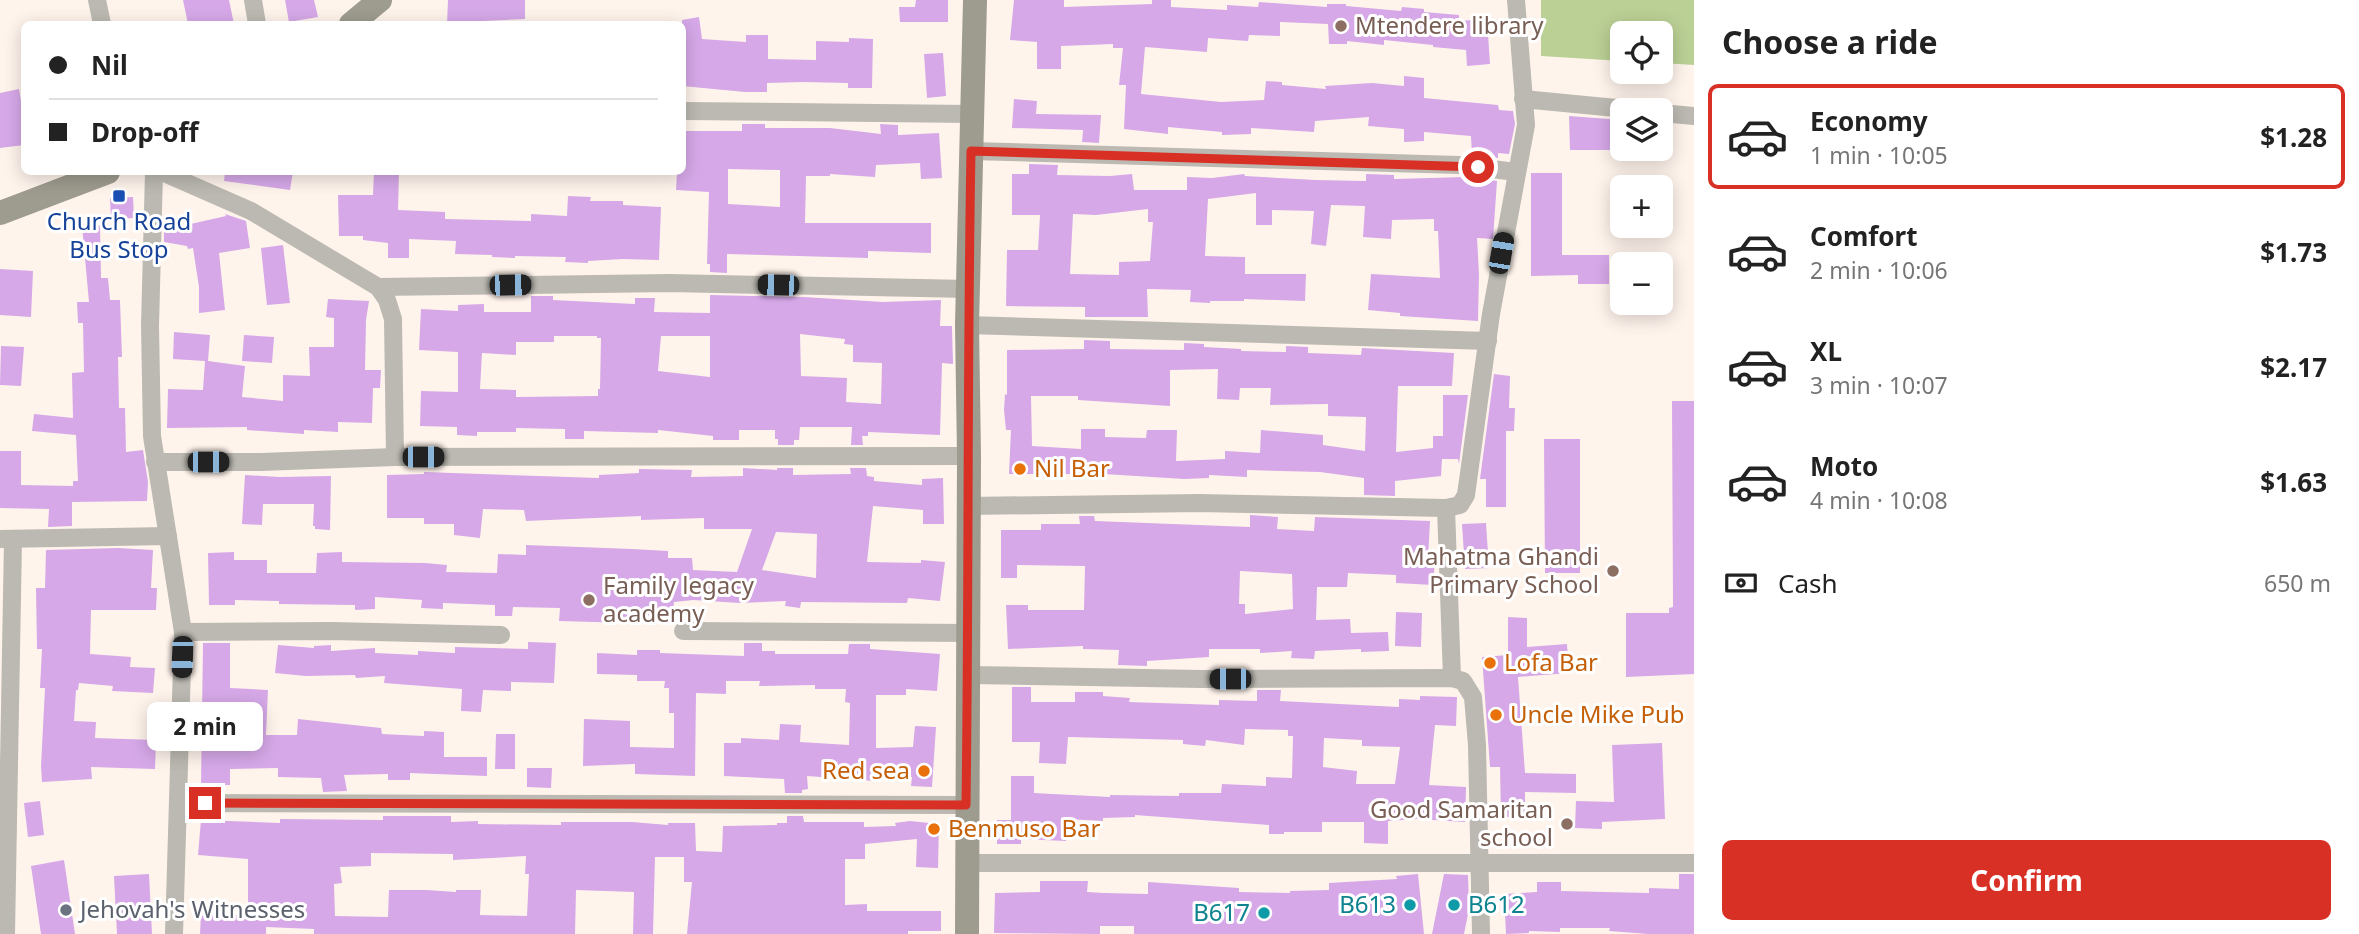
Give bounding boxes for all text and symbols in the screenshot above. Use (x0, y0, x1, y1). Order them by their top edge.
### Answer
place label: Mtendere library (1355, 8, 1544, 41)
marker: Mtendere library (1333, 18, 1349, 34)
text: Choose a ride (1722, 20, 1938, 63)
map controls (1610, 21, 1673, 315)
button: locate (1610, 21, 1673, 84)
text: Nil (91, 47, 128, 83)
button: layers (1610, 98, 1673, 161)
text: Economy (1810, 103, 1928, 139)
icon: car (1726, 105, 1789, 168)
text: Drop-off (91, 114, 198, 150)
text: $1.28 (2260, 119, 2327, 155)
text: 1 min · 10:05 (1810, 139, 1948, 171)
route start (1462, 151, 1494, 183)
button: + (1610, 175, 1673, 238)
marker: Church Road Bus Stop (111, 188, 127, 204)
place label: Church Road Bus Stop (47, 204, 191, 265)
text: Comfort (1810, 218, 1918, 254)
icon: car (1726, 220, 1789, 283)
car (1488, 230, 1515, 276)
text: $1.73 (2260, 234, 2327, 270)
button: − (1610, 252, 1673, 315)
text: 2 min · 10:06 (1810, 254, 1948, 286)
car (489, 274, 532, 296)
car (757, 274, 800, 296)
text: XL (1810, 333, 1842, 369)
icon: car (1726, 335, 1789, 398)
text: $2.17 (2260, 349, 2327, 385)
text: 3 min · 10:07 (1810, 369, 1948, 401)
car (403, 447, 445, 468)
text: Moto (1810, 448, 1878, 484)
icon: car (1726, 450, 1789, 513)
place label: Nil Bar (1034, 451, 1110, 484)
car (188, 452, 230, 473)
marker: Nil Bar (1012, 461, 1028, 477)
text: $1.63 (2260, 464, 2327, 500)
text: 4 min · 10:08 (1810, 484, 1948, 516)
place label: Mahatma Ghandi Primary School (1403, 539, 1599, 600)
marker: Mahatma Ghandi Primary School (1605, 563, 1621, 579)
icon: cash (1722, 564, 1760, 602)
text: Cash (1778, 565, 1838, 601)
text: 650 m (2264, 567, 2331, 599)
place label: Family legacy academy (603, 568, 755, 629)
marker: Family legacy academy (581, 592, 597, 608)
car (171, 636, 194, 678)
place label: Lofa Bar (1504, 645, 1598, 678)
marker: Lofa Bar (1482, 655, 1498, 671)
car (1210, 669, 1252, 690)
place label: Uncle Mike Pub (1510, 697, 1685, 730)
callout: 2 min (147, 702, 263, 750)
marker: Uncle Mike Pub (1488, 707, 1504, 723)
text: 2 min (173, 710, 237, 742)
place label: Red sea (822, 753, 910, 786)
marker: Red sea (916, 763, 932, 779)
route end (189, 787, 221, 819)
place label: Good Samaritan school (1370, 792, 1553, 853)
place label: Benmuso Bar (948, 811, 1101, 844)
marker: Good Samaritan school (1559, 816, 1575, 832)
marker: Benmuso Bar (926, 821, 942, 837)
button: Confirm (1722, 840, 2331, 920)
place label: B613 (1339, 887, 1396, 920)
place label: B612 (1468, 887, 1525, 920)
place label: Jehovah's Witnesses (78, 892, 305, 925)
place label: B617 (1193, 895, 1250, 928)
marker: B613 (1402, 897, 1418, 913)
marker: B612 (1446, 897, 1462, 913)
marker: Jehovah's Witnesses (58, 902, 74, 918)
marker: B617 (1256, 905, 1272, 921)

